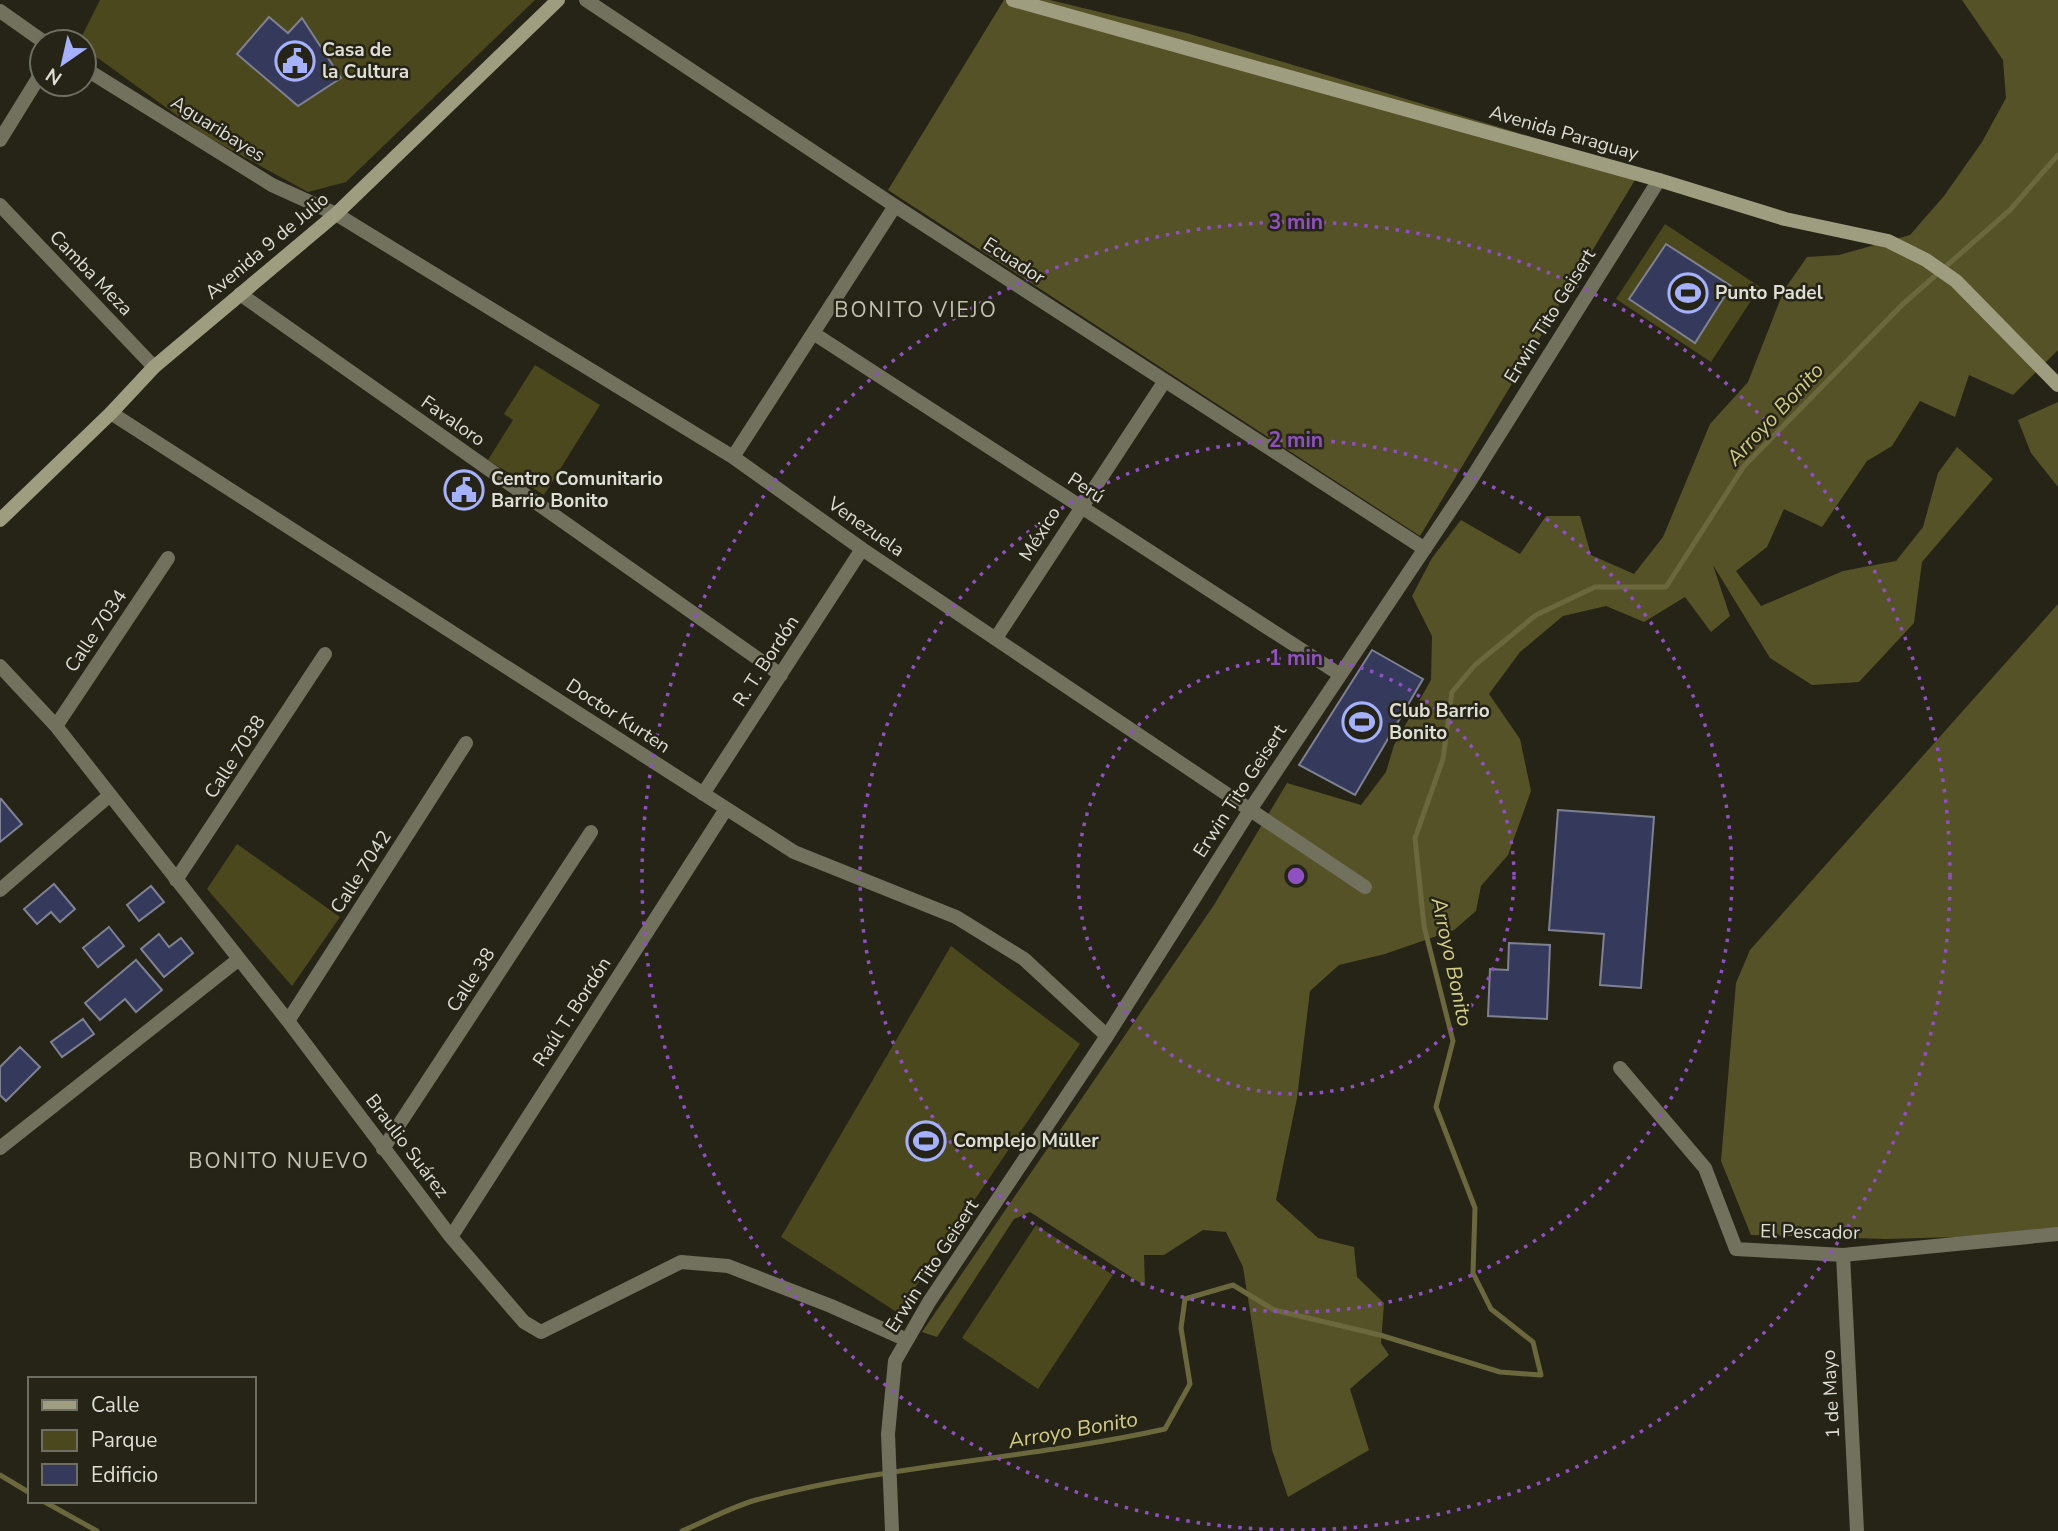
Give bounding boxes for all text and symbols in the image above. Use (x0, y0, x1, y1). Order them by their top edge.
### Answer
north arrow (28, 28, 98, 98)
place label: Casa de la Cultura (322, 37, 409, 85)
public building icon: Casa de la Cultura (274, 40, 316, 82)
text: N (41, 62, 67, 91)
street label: Aguaribayes (166, 90, 270, 168)
street label: Avenida Paraguay (1486, 99, 1642, 167)
street label: Avenida 9 de Julio (200, 187, 334, 305)
text: 3 min (1269, 208, 1323, 236)
street label: Camba Meza (43, 224, 139, 322)
street label: Ecuador (978, 231, 1050, 291)
street label: Erwin Tito Geisert (1498, 244, 1602, 388)
sports icon: Punto Padel (1667, 272, 1709, 314)
place label: Punto Padel (1715, 280, 1823, 306)
district label: BONITO VIEJO (834, 296, 998, 324)
water label: Arroyo Bonito (1719, 357, 1830, 472)
street label: Favaloro (416, 389, 490, 453)
text: 2 min (1269, 426, 1323, 454)
place label: Centro Comunitario Barrio Bonito (491, 466, 663, 514)
street label: Perú (1062, 466, 1110, 510)
public building icon: Centro Comunitario Barrio Bonito (443, 469, 485, 511)
street label: Venezuela (822, 490, 910, 563)
street label: México (1013, 502, 1067, 566)
street label: Calle 7034 (59, 585, 133, 677)
street label: R. T. Bordón (727, 610, 805, 712)
text: 1 min (1269, 644, 1323, 672)
street label: Doctor Kurten (561, 673, 675, 759)
place label: Club Barrio Bonito (1389, 698, 1490, 746)
sports icon: Club Barrio Bonito (1341, 701, 1383, 743)
street label: Calle 7038 (198, 710, 272, 804)
street label: Erwin Tito Geisert (1187, 719, 1293, 863)
street label: Calle 7042 (324, 825, 398, 919)
centre of rings (1284, 864, 1308, 888)
water label: Arroyo Bonito (1424, 894, 1479, 1029)
street label: Calle 38 (441, 943, 501, 1017)
street label: Raúl T. Bordón (527, 952, 617, 1072)
street label: Braulio Suárez (359, 1089, 455, 1203)
sports icon: Complejo Müller (905, 1120, 947, 1162)
place label: Complejo Müller (953, 1128, 1099, 1154)
district label: BONITO NUEVO (188, 1147, 370, 1175)
street label: Erwin Tito Geisert (879, 1194, 985, 1338)
street label: El Pescador (1760, 1218, 1860, 1246)
street label: 1 de Mayo (1816, 1349, 1846, 1439)
legend (28, 1377, 256, 1503)
text: Calle (91, 1391, 139, 1419)
water label: Arroyo Bonito (1005, 1405, 1140, 1455)
text: Parque (91, 1426, 158, 1454)
text: Edificio (91, 1461, 158, 1489)

